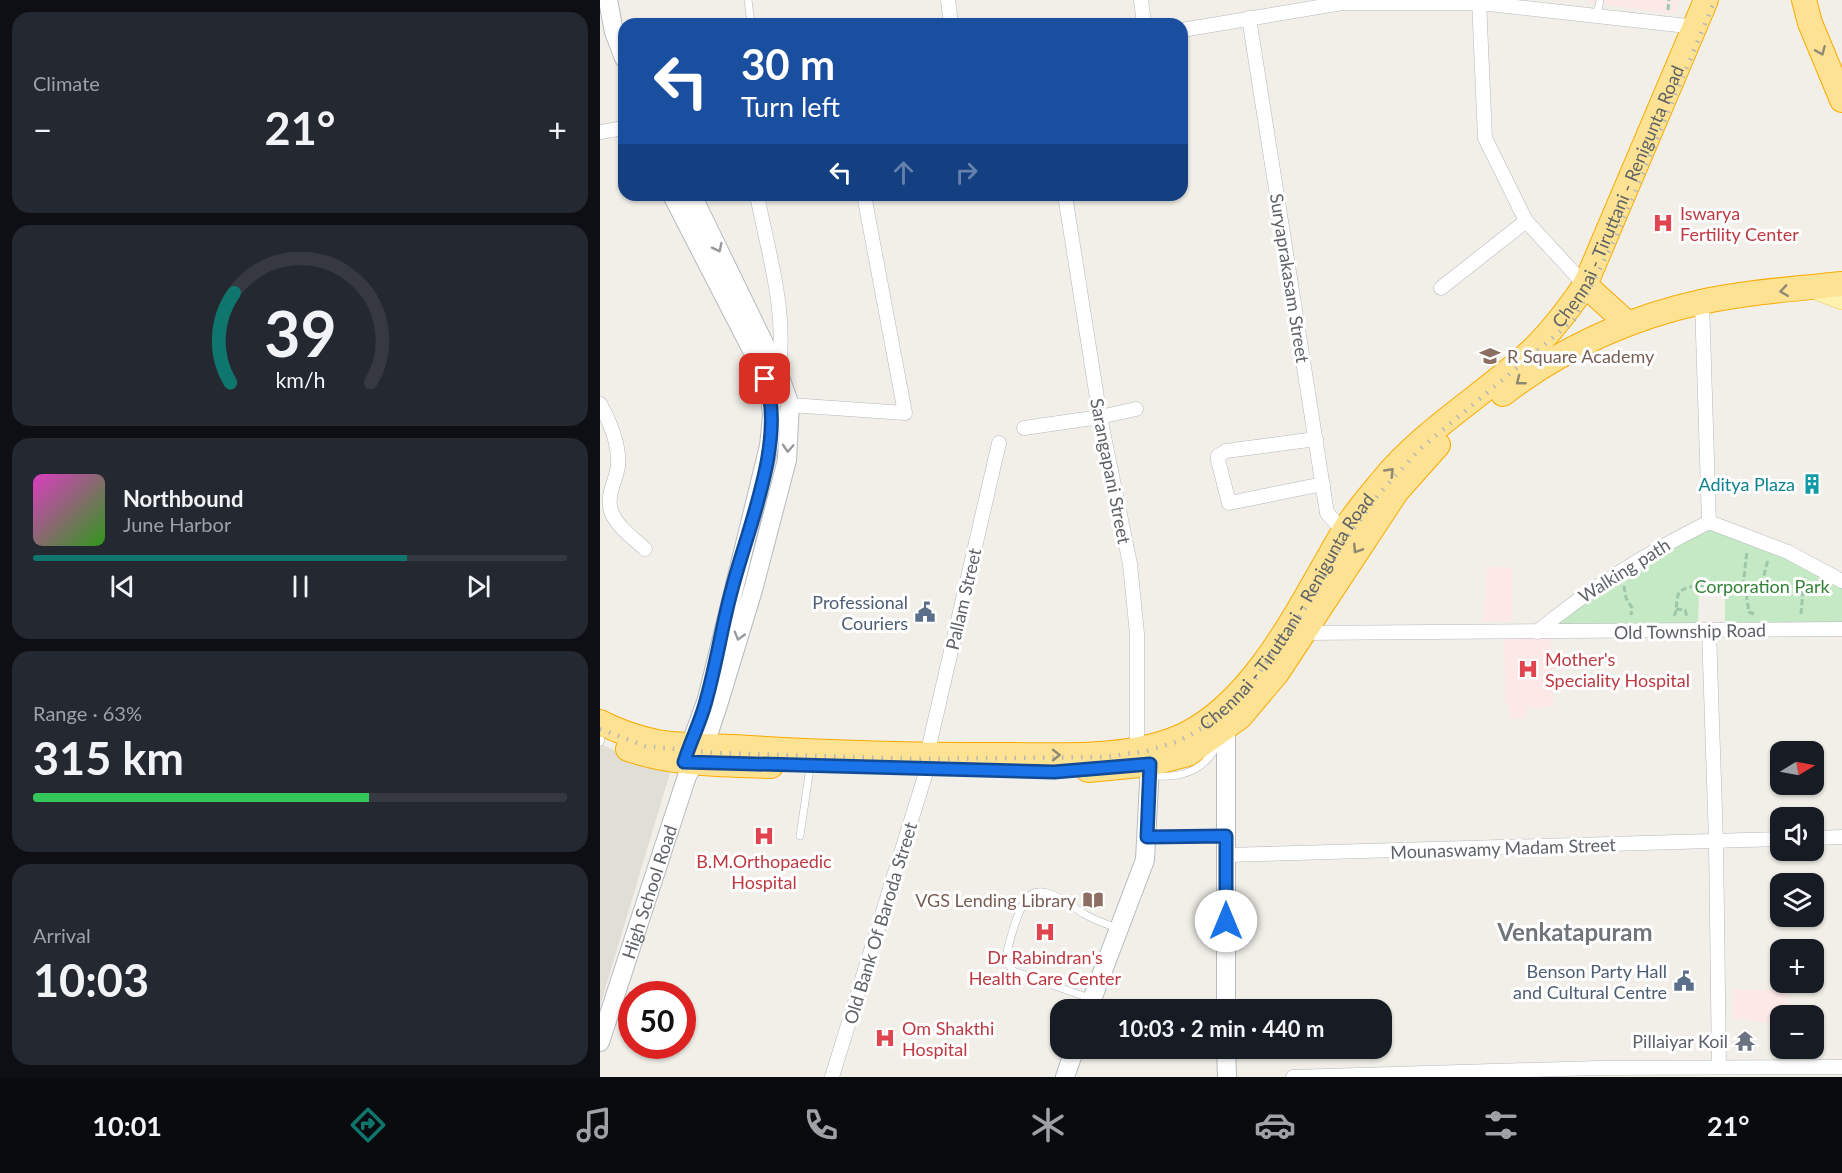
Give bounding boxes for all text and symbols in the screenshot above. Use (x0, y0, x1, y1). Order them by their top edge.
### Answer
text: 30 m (741, 39, 835, 89)
icon: left (642, 42, 720, 120)
one-way arrow (1814, 44, 1826, 55)
street label: Chennai - Tiruttani - Renigunta Road (1547, 62, 1688, 332)
text: Climate (33, 71, 100, 95)
text: Turn left (741, 90, 840, 123)
text: 21° (265, 101, 335, 155)
text: − (33, 109, 52, 149)
text: + (548, 109, 567, 149)
icon: left (824, 156, 857, 189)
icon: ahead (887, 156, 920, 189)
icon: right (950, 156, 983, 189)
street label: Suryaprakasam Street (1266, 192, 1314, 365)
place label: Iswarya Fertility Center (1680, 202, 1799, 245)
hospital icon: Iswarya Fertility Center (1651, 211, 1675, 235)
one-way arrow (710, 241, 722, 252)
one-way arrow (1779, 284, 1789, 297)
text: 39 (264, 295, 336, 370)
school or university icon: R Square Academy (1478, 344, 1502, 368)
place label: R Square Academy (1507, 345, 1655, 367)
pin (739, 353, 790, 404)
icon: arrive (748, 362, 781, 395)
text: km/h (275, 367, 325, 393)
one-way arrow (1516, 374, 1527, 385)
street label: Sarangapani Street (1086, 396, 1136, 546)
one-way arrow (781, 443, 794, 452)
one-way arrow (1383, 468, 1394, 479)
building icon: Aditya Plaza (1800, 472, 1824, 496)
place label: Aditya Plaza (1698, 473, 1795, 495)
text: Northbound (123, 485, 243, 512)
street label: Chennai - Tiruttani - Renigunta Road (1195, 488, 1379, 734)
text: June Harbor (123, 512, 231, 536)
street label: Walking path (1574, 533, 1674, 607)
one-way arrow (1353, 543, 1364, 554)
street label: Pallam Street (941, 545, 986, 652)
icon: previous (106, 570, 139, 603)
icon: pause (284, 570, 317, 603)
icon: next (462, 570, 495, 603)
park label: Corporation Park (1694, 575, 1830, 597)
place label: Professional Couriers (812, 591, 908, 634)
public building icon: Professional Couriers (913, 600, 937, 624)
street label: Old Township Road (1614, 619, 1766, 643)
one-way arrow (734, 630, 746, 641)
place label: Mother's Speciality Hospital (1545, 648, 1690, 691)
hospital icon: Mother's Speciality Hospital (1516, 657, 1540, 681)
text: Range · 63% (33, 701, 142, 725)
text: 315 km (33, 731, 184, 785)
north arrow (1770, 741, 1824, 795)
map controls (1770, 741, 1824, 1059)
one-way arrow (1052, 749, 1061, 761)
button: sound (1770, 807, 1824, 861)
street label: Old Bank Of Baroda Street (839, 819, 921, 1027)
street label: High School Road (617, 822, 681, 962)
hospital icon: B.M.Orthopaedic Hospital (752, 824, 776, 848)
street label: Mounaswamy Madam Street (1390, 833, 1617, 863)
place label: B.M.Orthopaedic Hospital (696, 850, 832, 893)
button: layers (1770, 873, 1824, 927)
library icon: VGS Lending Library (1081, 888, 1105, 912)
place label: VGS Lending Library (915, 889, 1077, 911)
position arrow (1194, 889, 1258, 953)
district label: Venkatapuram (1496, 917, 1653, 946)
hospital icon: Dr Rabindran's Health Care Center (1033, 920, 1057, 944)
text: Arrival (33, 923, 91, 947)
button: + (1770, 939, 1824, 993)
place label: Dr Rabindran's Health Care Center (969, 946, 1122, 989)
text: 10:03 (33, 953, 149, 1007)
place label: Benson Party Hall and Cultural Centre (1513, 960, 1667, 1003)
public building icon: Benson Party Hall and Cultural Centre (1672, 969, 1696, 993)
speed limit sign: 50 (618, 981, 696, 1059)
button: − (1770, 1005, 1824, 1059)
text: 10:03 · 2 min · 440 m (1118, 1015, 1324, 1042)
place label: Om Shakthi Hospital (902, 1017, 994, 1060)
hospital icon: Om Shakthi Hospital (873, 1026, 897, 1050)
temple icon: Pillaiyar Koil (1733, 1029, 1757, 1053)
place label: Pillaiyar Koil (1632, 1030, 1728, 1052)
icon: directions (347, 1104, 389, 1146)
icon: music (573, 1104, 615, 1146)
icon: phone (800, 1104, 842, 1146)
icon: climate (1027, 1104, 1069, 1146)
icon: car (1254, 1104, 1296, 1146)
icon: filters (1480, 1104, 1522, 1146)
text: 10:01 (92, 1109, 162, 1142)
text: 21° (1707, 1109, 1750, 1142)

